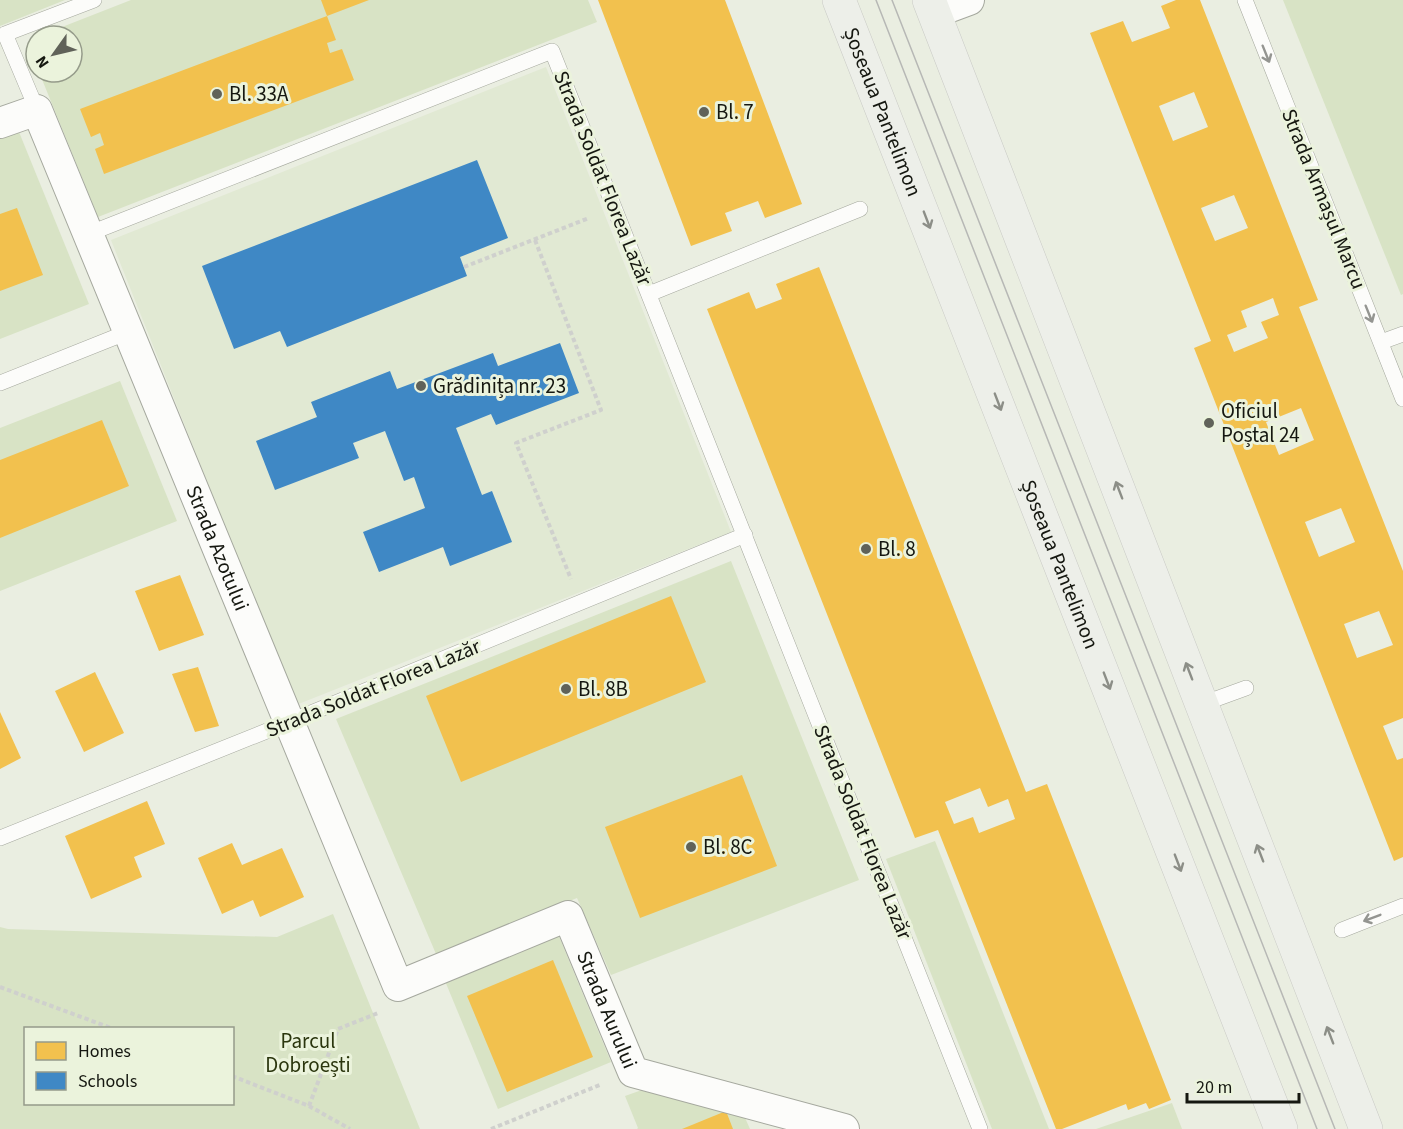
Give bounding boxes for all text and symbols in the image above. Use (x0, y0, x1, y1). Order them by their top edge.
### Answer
street label: Șoseaua Pantelimon (836, 23, 929, 201)
north arrow (24, 24, 84, 84)
one-way arrow (1261, 45, 1272, 63)
text: N (30, 51, 54, 72)
street label: Strada Soldat Florea Lazăr (546, 66, 660, 290)
place label: Bl. 33A (229, 79, 289, 109)
marker: Bl. 33A (210, 87, 224, 101)
place label: Bl. 7 (716, 97, 754, 127)
street label: Strada Armașul Marcu (1274, 104, 1374, 294)
marker: Bl. 7 (697, 105, 711, 119)
one-way arrow (922, 210, 933, 229)
one-way arrow (1364, 304, 1375, 323)
place label: Grădinița nr. 23 (433, 371, 566, 401)
marker: Grădinița nr. 23 (414, 379, 428, 393)
one-way arrow (993, 392, 1004, 411)
place label: Oficiul Poștal 24 (1221, 396, 1300, 450)
marker: Oficiul Poștal 24 (1202, 416, 1216, 430)
street label: Șoseaua Pantelimon (1013, 475, 1107, 653)
street label: Strada Azotului (178, 481, 257, 615)
one-way arrow (1113, 481, 1124, 499)
place label: Bl. 8 (878, 534, 916, 564)
marker: Bl. 8 (859, 542, 873, 556)
street label: Strada Soldat Florea Lazăr (261, 631, 485, 745)
one-way arrow (1183, 663, 1194, 681)
one-way arrow (1102, 671, 1113, 690)
place label: Bl. 8B (578, 674, 628, 704)
marker: Bl. 8B (559, 682, 573, 696)
street label: Strada Soldat Florea Lazăr (806, 720, 920, 944)
place label: Bl. 8C (703, 832, 753, 862)
marker: Bl. 8C (684, 840, 698, 854)
one-way arrow (1254, 845, 1265, 863)
one-way arrow (1173, 853, 1184, 872)
one-way arrow (1363, 913, 1382, 924)
street label: Strada Aurului (569, 946, 645, 1073)
park label: Parcul Dobroești (265, 1026, 351, 1080)
one-way arrow (1324, 1026, 1335, 1045)
legend (24, 1027, 234, 1105)
text: Homes (78, 1039, 131, 1064)
scale bar (1187, 1066, 1300, 1104)
text: Schools (78, 1069, 137, 1094)
text: 20 m (1196, 1075, 1232, 1100)

